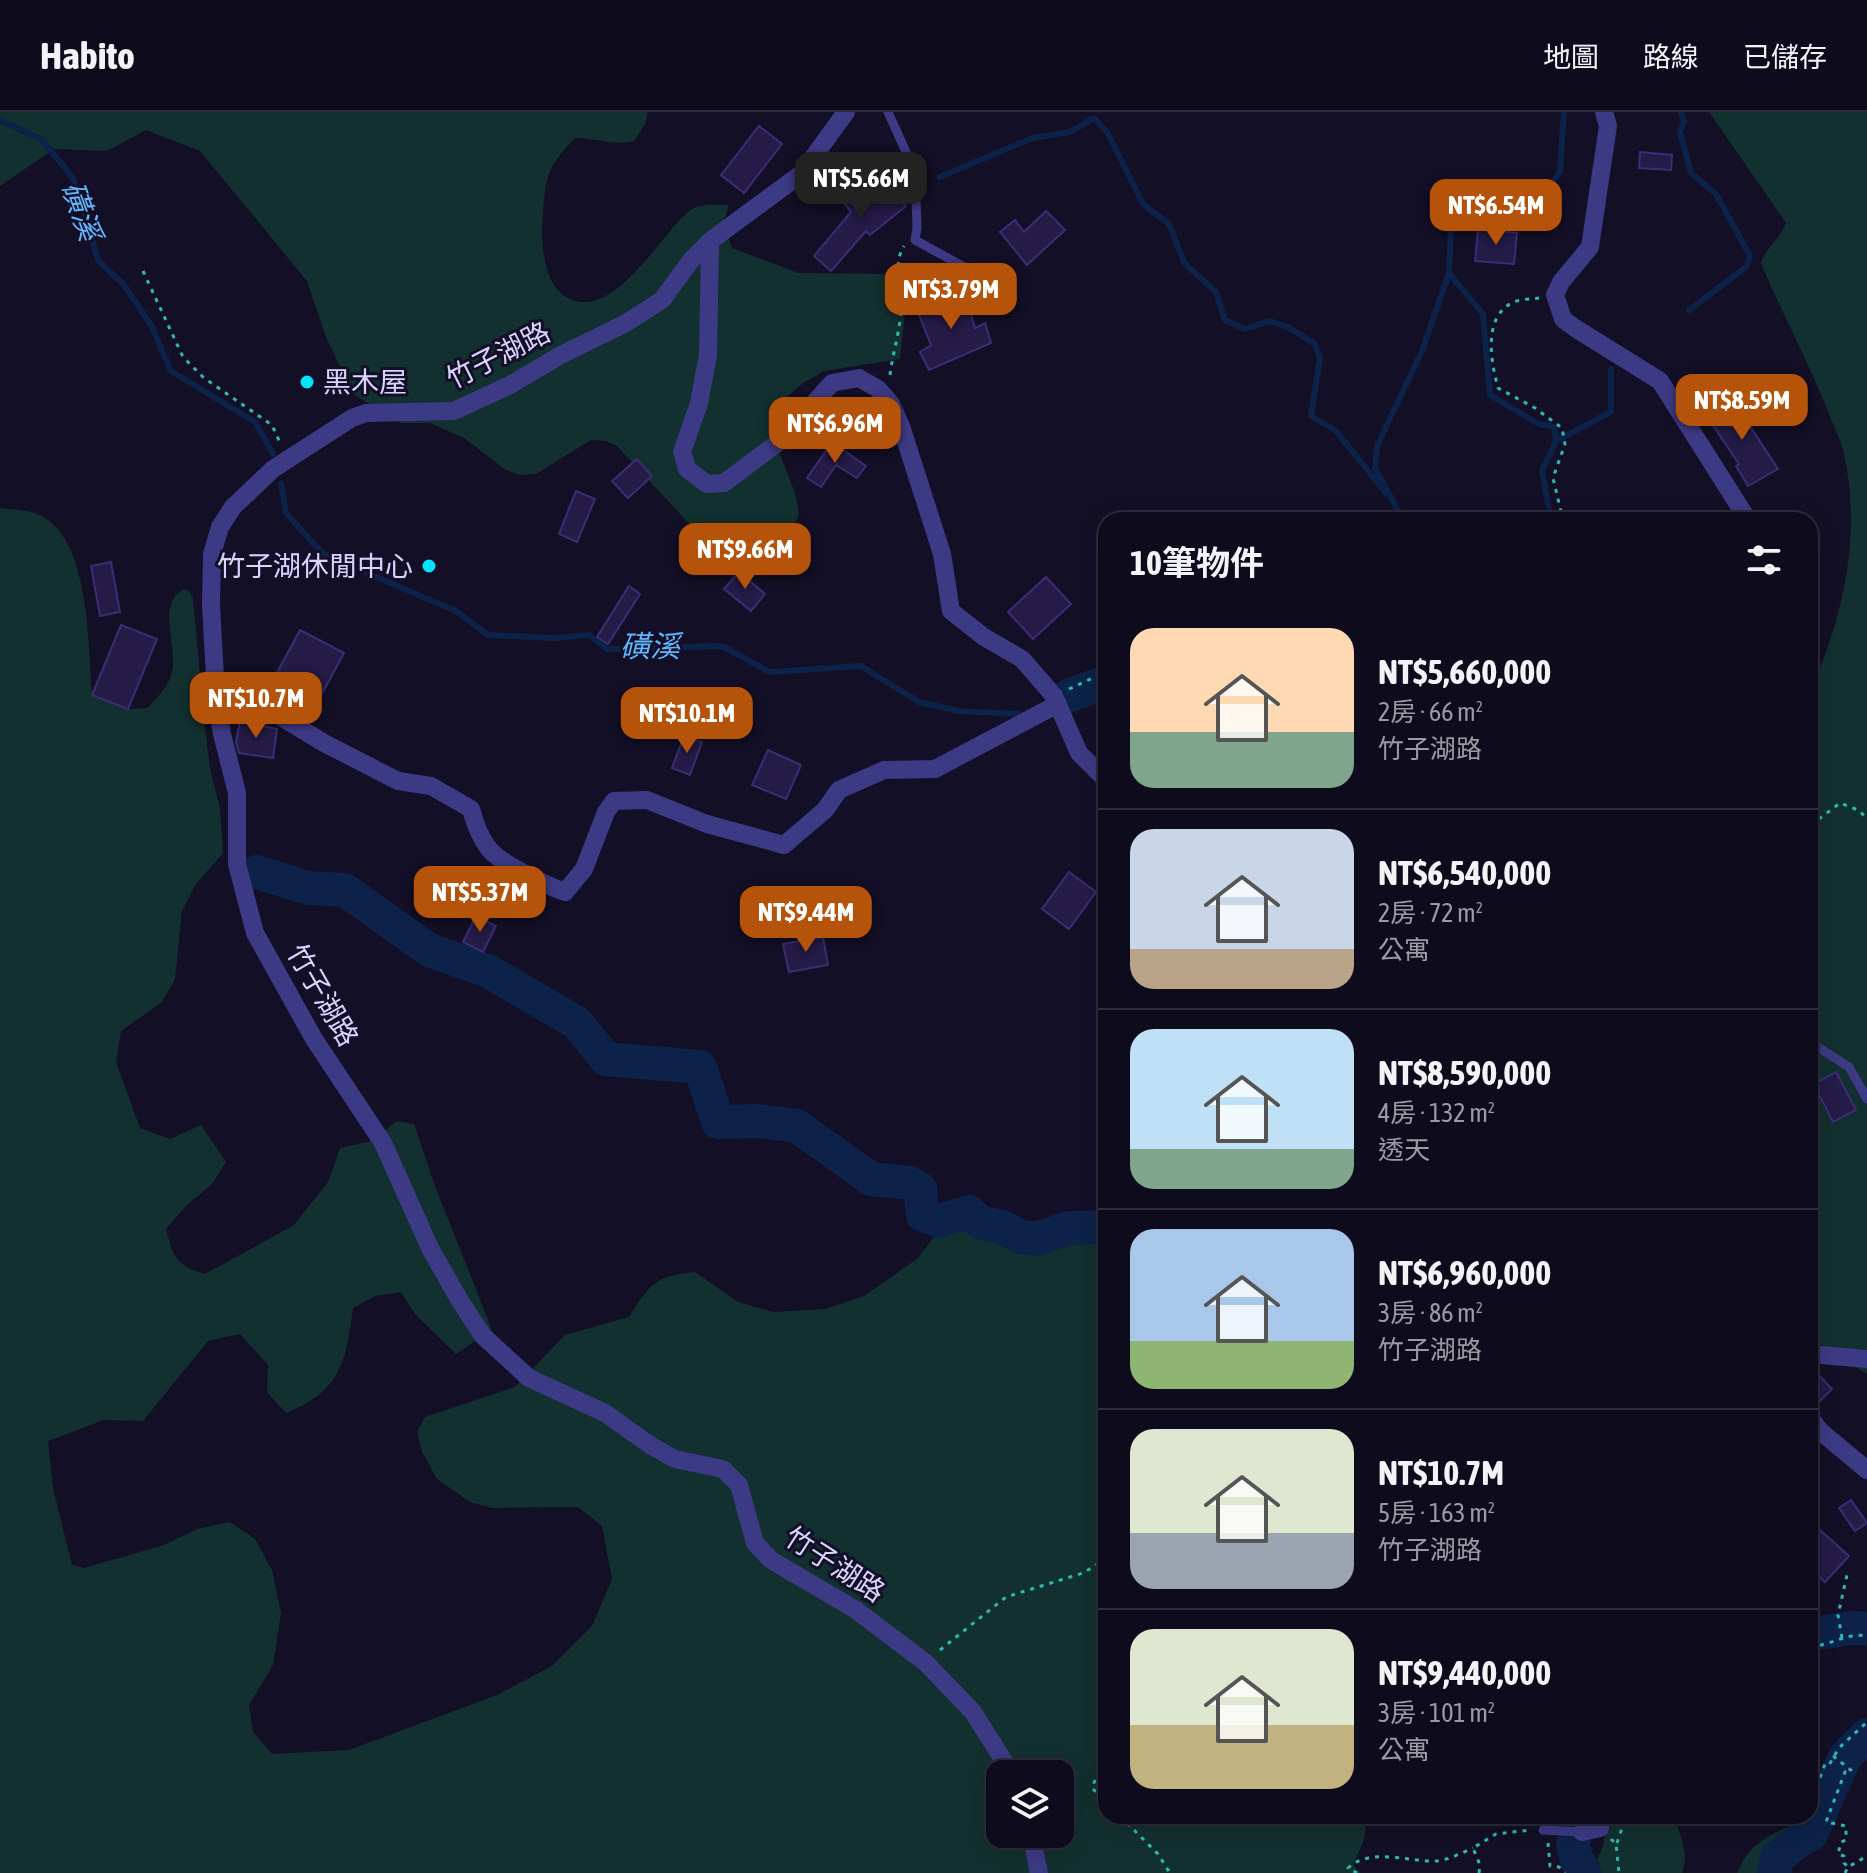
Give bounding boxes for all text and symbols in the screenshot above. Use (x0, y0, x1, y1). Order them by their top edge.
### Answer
text: Habito (40, 34, 135, 77)
text: 地圖 (1543, 41, 1599, 73)
text: 路線 (1643, 41, 1699, 73)
text: 已儲存 (1743, 41, 1827, 73)
pin: NT$5.66M (778, 152, 944, 220)
text: NT$5.66M (813, 163, 909, 193)
water label: 磺溪 (56, 177, 110, 248)
pin: NT$6.54M (1413, 179, 1579, 247)
text: NT$6.54M (1448, 190, 1544, 220)
pin: NT$3.79M (868, 263, 1034, 331)
text: NT$3.79M (903, 274, 999, 304)
street label: 竹子湖路 (441, 315, 555, 395)
place label: 黑木屋 (323, 366, 407, 398)
marker: 黑木屋 (298, 373, 316, 391)
pin: NT$8.59M (1659, 374, 1825, 442)
text: NT$8.59M (1694, 385, 1790, 415)
pin: NT$6.96M (752, 397, 918, 465)
text: NT$6.96M (787, 408, 883, 438)
pin: NT$9.66M (662, 523, 828, 591)
text: NT$9.66M (697, 534, 793, 564)
icon: filters (1742, 538, 1786, 582)
text: 10筆物件 (1130, 543, 1264, 582)
place label: 竹子湖休閒中心 (217, 550, 413, 582)
marker: 竹子湖休閒中心 (420, 557, 438, 575)
water label: 磺溪 (620, 629, 684, 663)
text: NT$5,660,000 (1378, 652, 1551, 691)
icon: home (1194, 660, 1290, 756)
pin: NT$10.7M (173, 672, 339, 740)
text: NT$10.7M (208, 683, 304, 713)
pin: NT$10.1M (604, 687, 770, 755)
text: 2房 · 66 m² (1378, 697, 1483, 727)
text: NT$10.1M (639, 698, 735, 728)
text: 竹子湖路 (1378, 734, 1482, 764)
text: NT$6,540,000 (1378, 853, 1551, 892)
icon: home (1194, 861, 1290, 957)
pin: NT$5.37M (397, 866, 563, 934)
text: NT$5.37M (432, 877, 528, 907)
pin: NT$9.44M (723, 886, 889, 954)
text: NT$9.44M (758, 897, 854, 927)
text: 2房 · 72 m² (1378, 898, 1483, 928)
text: 公寓 (1378, 935, 1430, 965)
street label: 竹子湖路 (281, 938, 365, 1052)
text: NT$8,590,000 (1378, 1053, 1551, 1092)
icon: home (1194, 1061, 1290, 1157)
text: 4房 · 132 m² (1378, 1098, 1495, 1128)
text: 透天 (1378, 1135, 1430, 1165)
text: NT$6,960,000 (1378, 1253, 1551, 1292)
icon: home (1194, 1261, 1290, 1357)
text: 3房 · 86 m² (1378, 1298, 1483, 1328)
text: 竹子湖路 (1378, 1335, 1482, 1365)
text: NT$10.7M (1378, 1453, 1504, 1492)
icon: home (1194, 1461, 1290, 1557)
text: 5房 · 163 m² (1378, 1498, 1495, 1528)
street label: 竹子湖路 (779, 1520, 891, 1608)
text: 竹子湖路 (1378, 1535, 1482, 1565)
text: NT$9,440,000 (1378, 1653, 1551, 1692)
icon: home (1194, 1661, 1290, 1757)
text: 3房 · 101 m² (1378, 1698, 1495, 1728)
text: 公寓 (1378, 1735, 1430, 1765)
map controls (986, 1760, 1074, 1848)
button: layers (986, 1760, 1074, 1848)

